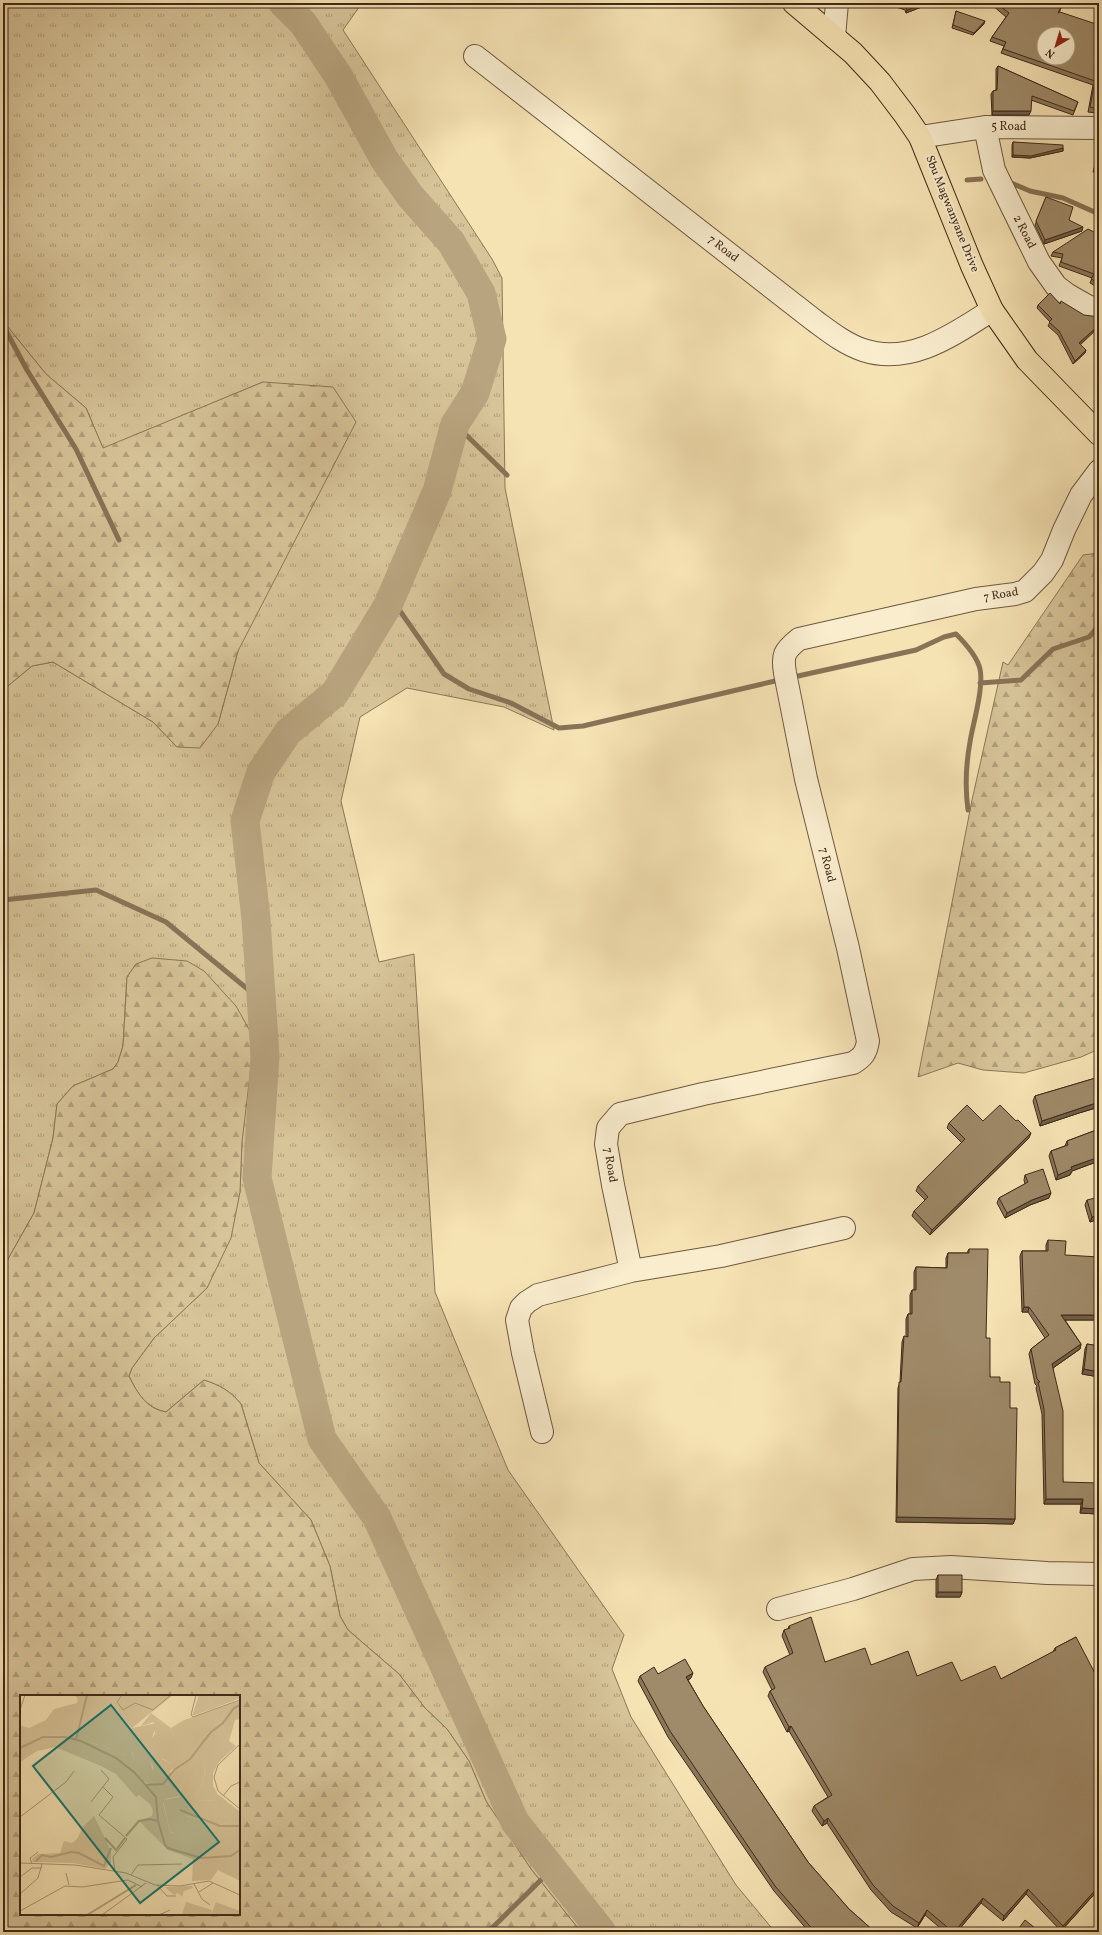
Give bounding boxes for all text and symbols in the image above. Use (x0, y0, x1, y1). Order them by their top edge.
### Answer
north arrow (1036, 26, 1076, 66)
text: N (1043, 44, 1059, 61)
street label: 5 Road (991, 119, 1027, 135)
street label: Sbu Magwanyane Drive (921, 153, 983, 275)
street label: 2 Road (1009, 212, 1039, 252)
street label: 7 Road (704, 232, 742, 266)
street label: 7 Road (982, 584, 1020, 606)
street label: 7 Road (815, 846, 839, 884)
street label: 7 Road (599, 1146, 621, 1184)
inset map (20, 1695, 240, 1915)

